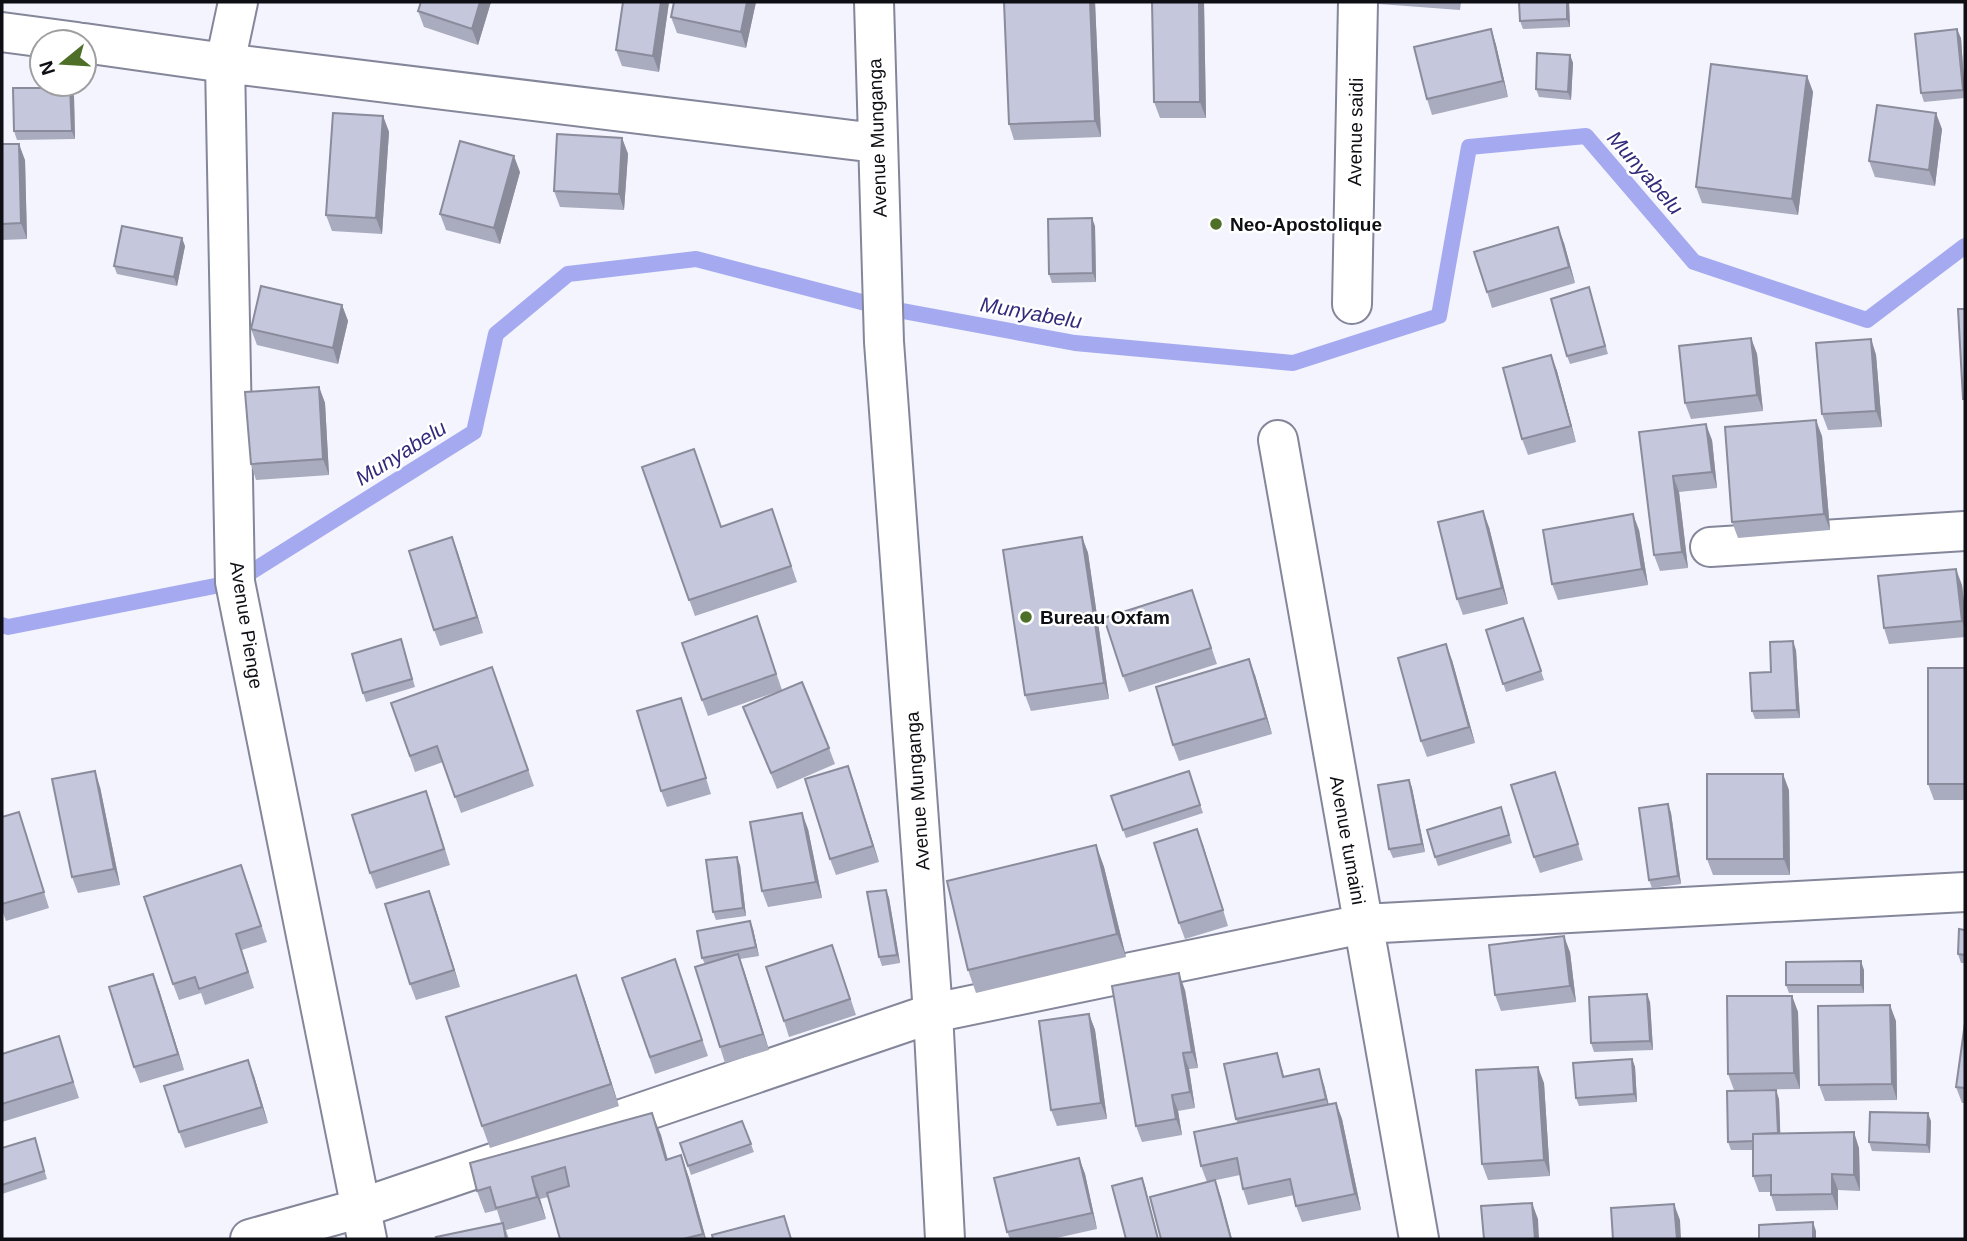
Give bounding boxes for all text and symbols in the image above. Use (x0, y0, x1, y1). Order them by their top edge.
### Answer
north arrow (28, 28, 98, 98)
text: N (35, 58, 59, 78)
street label: Avenue Munganga (864, 58, 891, 218)
street label: Avenue saidi (1344, 78, 1367, 186)
water label: Munyabelu (1603, 126, 1688, 219)
place label: Neo-Apostolique (1230, 214, 1382, 235)
marker: Neo-Apostolique (1208, 216, 1224, 232)
water label: Munyabelu (979, 292, 1084, 333)
water label: Munyabelu (351, 415, 451, 490)
street label: Avenue Pienge (226, 560, 267, 690)
place label: Bureau Oxfam (1040, 607, 1170, 628)
marker: Bureau Oxfam (1018, 609, 1034, 625)
street label: Avenue Munganga (901, 710, 934, 871)
street label: Avenue tumaini (1326, 774, 1369, 906)

